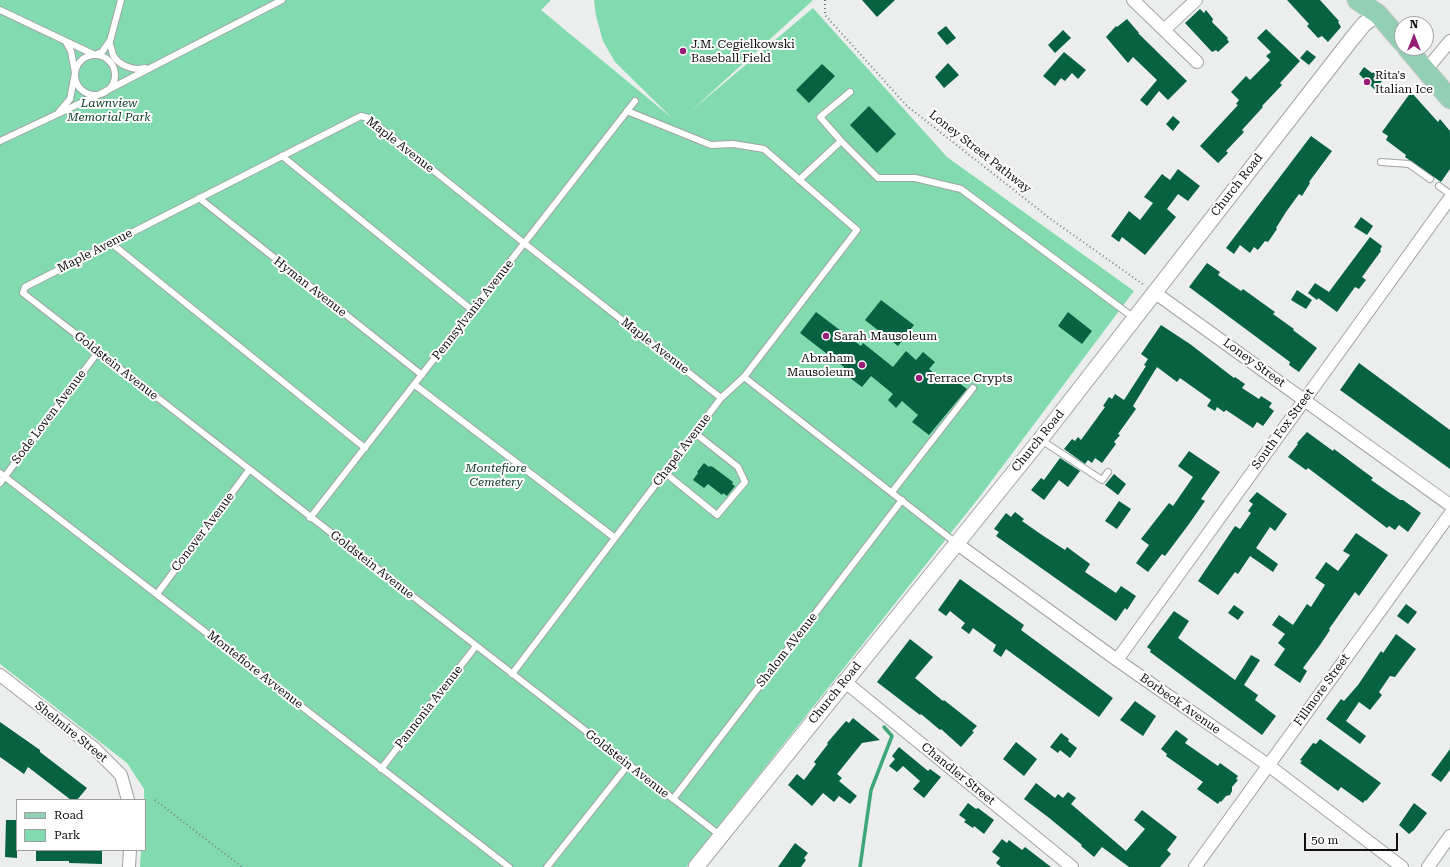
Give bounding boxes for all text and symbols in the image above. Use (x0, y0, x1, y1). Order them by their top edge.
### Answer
north arrow (1394, 16, 1434, 56)
text: N (1410, 18, 1418, 31)
place label: J.M. Cegielkowski Baseball Field (691, 37, 795, 65)
marker: J.M. Cegielkowski Baseball Field (678, 46, 688, 56)
place label: Rita's Italian Ice (1375, 68, 1433, 96)
marker: Rita's Italian Ice (1362, 77, 1372, 87)
park label: Lawnview Memorial Park (67, 96, 151, 124)
street label: Loney Street Pathway (926, 108, 1034, 196)
street label: Maple Avenue (363, 114, 437, 176)
street label: Church Road (1208, 151, 1266, 219)
street label: Maple Avenue (55, 226, 135, 276)
street label: Hyman Avenue (271, 254, 349, 320)
street label: Pennsylvania Avenue (429, 257, 517, 363)
street label: Maple Avenue (618, 315, 692, 377)
street label: Goldstein Avenue (71, 329, 161, 403)
place label: Sarah Mausoleum (834, 329, 937, 343)
marker: Sarah Mausoleum (821, 331, 831, 341)
street label: Loney Street (1220, 336, 1288, 390)
place label: Abraham Mausoleum (787, 351, 854, 379)
marker: Abraham Mausoleum (857, 360, 867, 370)
street label: Sode Loven Avenue (9, 367, 89, 467)
place label: Terrace Crypts (927, 371, 1012, 385)
marker: Terrace Crypts (914, 373, 924, 383)
street label: South Fox Street (1249, 386, 1317, 472)
street label: Church Road (1009, 407, 1067, 475)
street label: Chapel Avenue (650, 411, 714, 489)
park label: Montefiore Cemetery (465, 461, 527, 489)
street label: Conover Avenue (169, 490, 237, 574)
street label: Goldstein Avenue (327, 528, 417, 602)
street label: Shalom AVenue (753, 610, 821, 690)
street label: Montefiore Avvenue (204, 628, 306, 712)
street label: Fillmore Street (1291, 651, 1353, 729)
street label: Church Road (806, 659, 864, 727)
street label: Pannonia Avenue (392, 663, 466, 751)
street label: Borbeck Avenue (1137, 671, 1223, 737)
street label: Shelmire Street (32, 698, 110, 766)
street label: Goldstein Avenue (582, 727, 672, 801)
street label: Chandler Street (918, 740, 998, 808)
legend (16, 799, 146, 851)
text: Road (54, 808, 83, 822)
scale bar (1306, 825, 1400, 851)
text: Park (54, 828, 80, 842)
text: 50 m (1311, 833, 1338, 847)

